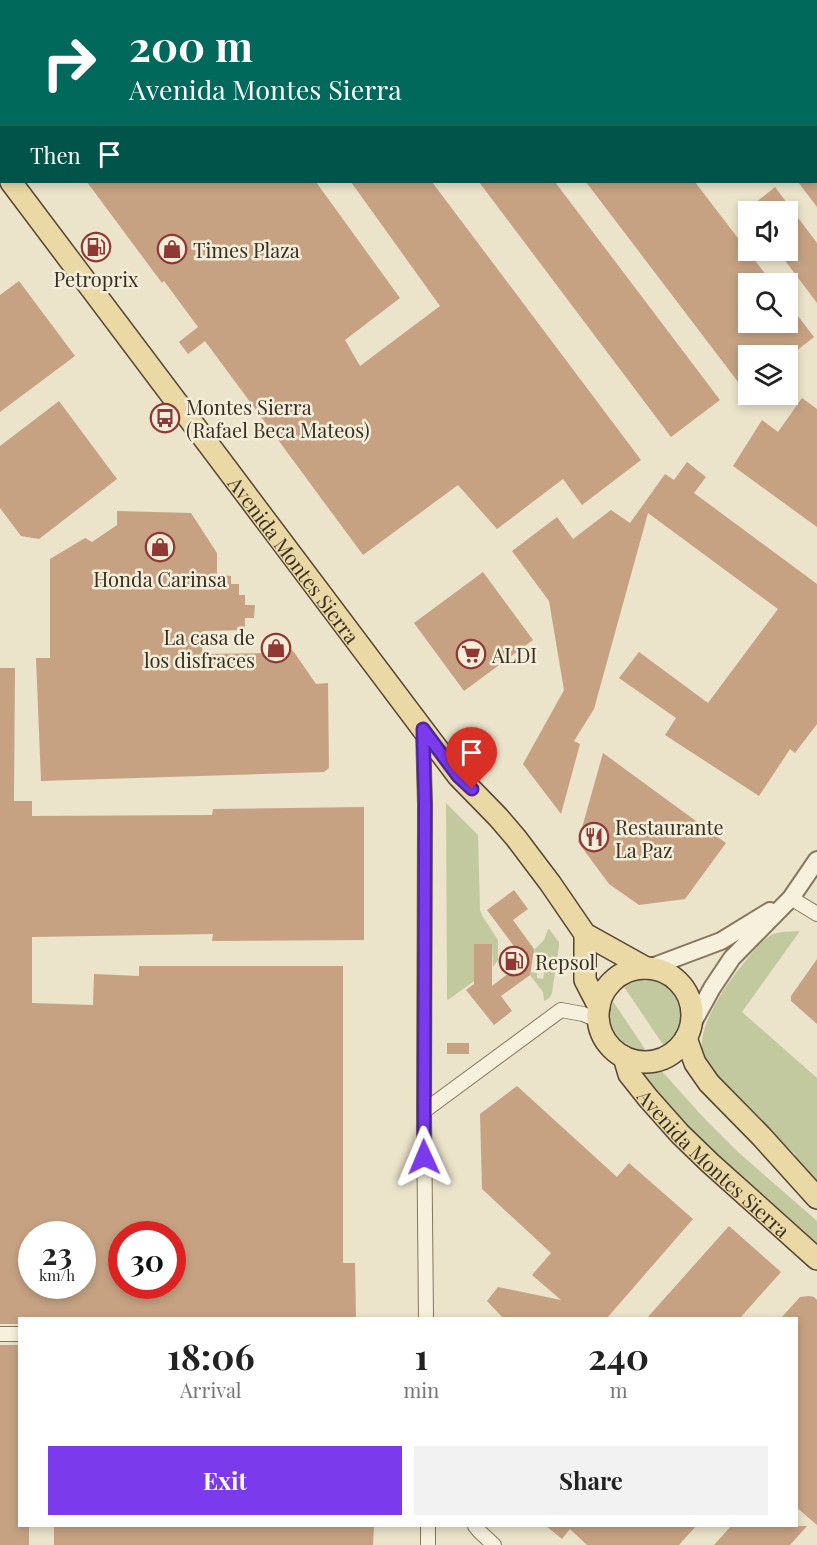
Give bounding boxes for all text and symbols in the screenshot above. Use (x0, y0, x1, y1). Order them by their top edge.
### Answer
text: 200 m (129, 17, 253, 73)
icon: right (30, 24, 108, 102)
text: Avenida Montes Sierra (129, 71, 402, 107)
icon: arrive (93, 138, 126, 171)
text: Then (30, 140, 81, 170)
map controls (738, 201, 798, 405)
button: sound (738, 201, 798, 261)
fuel station icon: Petroprix (80, 231, 112, 263)
shop icon: Times Plaza (156, 233, 188, 265)
place label: Times Plaza (193, 236, 300, 263)
place label: Petroprix (54, 265, 139, 292)
button: search (738, 273, 798, 333)
button: layers (738, 345, 798, 405)
place label: Montes Sierra (Rafael Beca Mateos) (186, 393, 370, 443)
bus stop icon: Montes Sierra (Rafael Beca Mateos) (149, 402, 181, 434)
street label: Avenida Montes Sierra (223, 469, 366, 648)
shop icon: Honda Carinsa (144, 531, 176, 563)
place label: Honda Carinsa (93, 565, 227, 592)
place label: La casa de los disfraces (144, 623, 255, 673)
shop icon: La casa de los disfraces (260, 632, 292, 664)
supermarket icon: ALDI (455, 638, 487, 670)
place label: ALDI (491, 641, 537, 668)
pin (446, 727, 497, 789)
icon: arrive (455, 736, 488, 769)
place label: Restaurante La Paz (615, 813, 724, 863)
restaurant icon: Restaurante La Paz (578, 821, 610, 853)
fuel station icon: Repsol (498, 945, 530, 977)
place label: Repsol (535, 948, 595, 975)
street label: Avenida Montes Sierra (632, 1082, 796, 1242)
position arrow (392, 1125, 456, 1189)
speed limit sign: 30 (108, 1221, 186, 1299)
text: 23 (42, 1233, 72, 1273)
text: km/h (39, 1265, 75, 1285)
text: 18:06 (167, 1331, 255, 1379)
text: 1 (414, 1331, 428, 1379)
text: 240 (588, 1331, 649, 1379)
text: Arrival (180, 1376, 242, 1403)
text: min (404, 1376, 439, 1403)
text: m (610, 1376, 627, 1403)
button: Exit (48, 1446, 402, 1515)
button: Share (414, 1446, 768, 1515)

